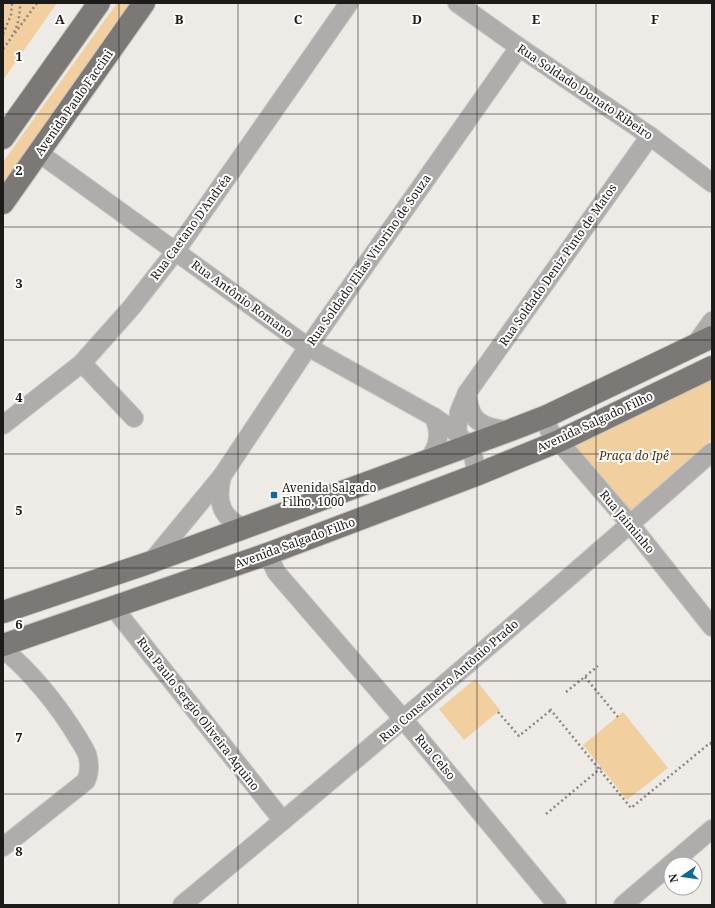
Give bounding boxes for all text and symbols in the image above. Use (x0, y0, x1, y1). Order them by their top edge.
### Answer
text: A (55, 10, 65, 28)
text: B (175, 10, 184, 28)
text: C (294, 10, 303, 28)
text: D (412, 10, 422, 28)
text: E (532, 10, 541, 28)
text: F (651, 10, 659, 28)
street label: Rua Soldado Donato Ribeiro (514, 40, 657, 144)
street label: Avenida Paulo Faccini (31, 46, 117, 159)
text: 1 (15, 47, 23, 65)
text: 2 (15, 161, 23, 179)
street label: Rua Caetano D'Andréa (146, 170, 235, 283)
street label: Rua Soldado Elias Vitorino de Souza (303, 170, 435, 349)
street label: Rua Soldado Deniz Pinto de Matos (495, 180, 620, 349)
street label: Rua Antônio Romano (188, 256, 297, 341)
text: 3 (15, 274, 23, 292)
street label: Avenida Salgado Filho (534, 387, 656, 456)
text: 4 (15, 388, 23, 406)
park label: Praça do Ipê (598, 447, 669, 464)
place label: Avenida Salgado Filho, 1000 (282, 479, 377, 510)
street label: Rua Jaiminho (596, 486, 659, 557)
marker: Avenida Salgado Filho, 1000 (269, 490, 279, 500)
text: 5 (15, 501, 23, 519)
street label: Avenida Salgado Filho (232, 513, 357, 572)
text: 6 (15, 615, 23, 633)
street label: Rua Conselheiro Antônio Prado (375, 615, 522, 746)
street label: Rua Paulo Sergio Oliveira Aquino (133, 633, 264, 794)
text: 7 (15, 728, 23, 746)
street label: Rua Celso (411, 730, 460, 783)
text: 8 (15, 842, 23, 860)
north arrow (663, 856, 703, 896)
text: N (664, 872, 681, 884)

